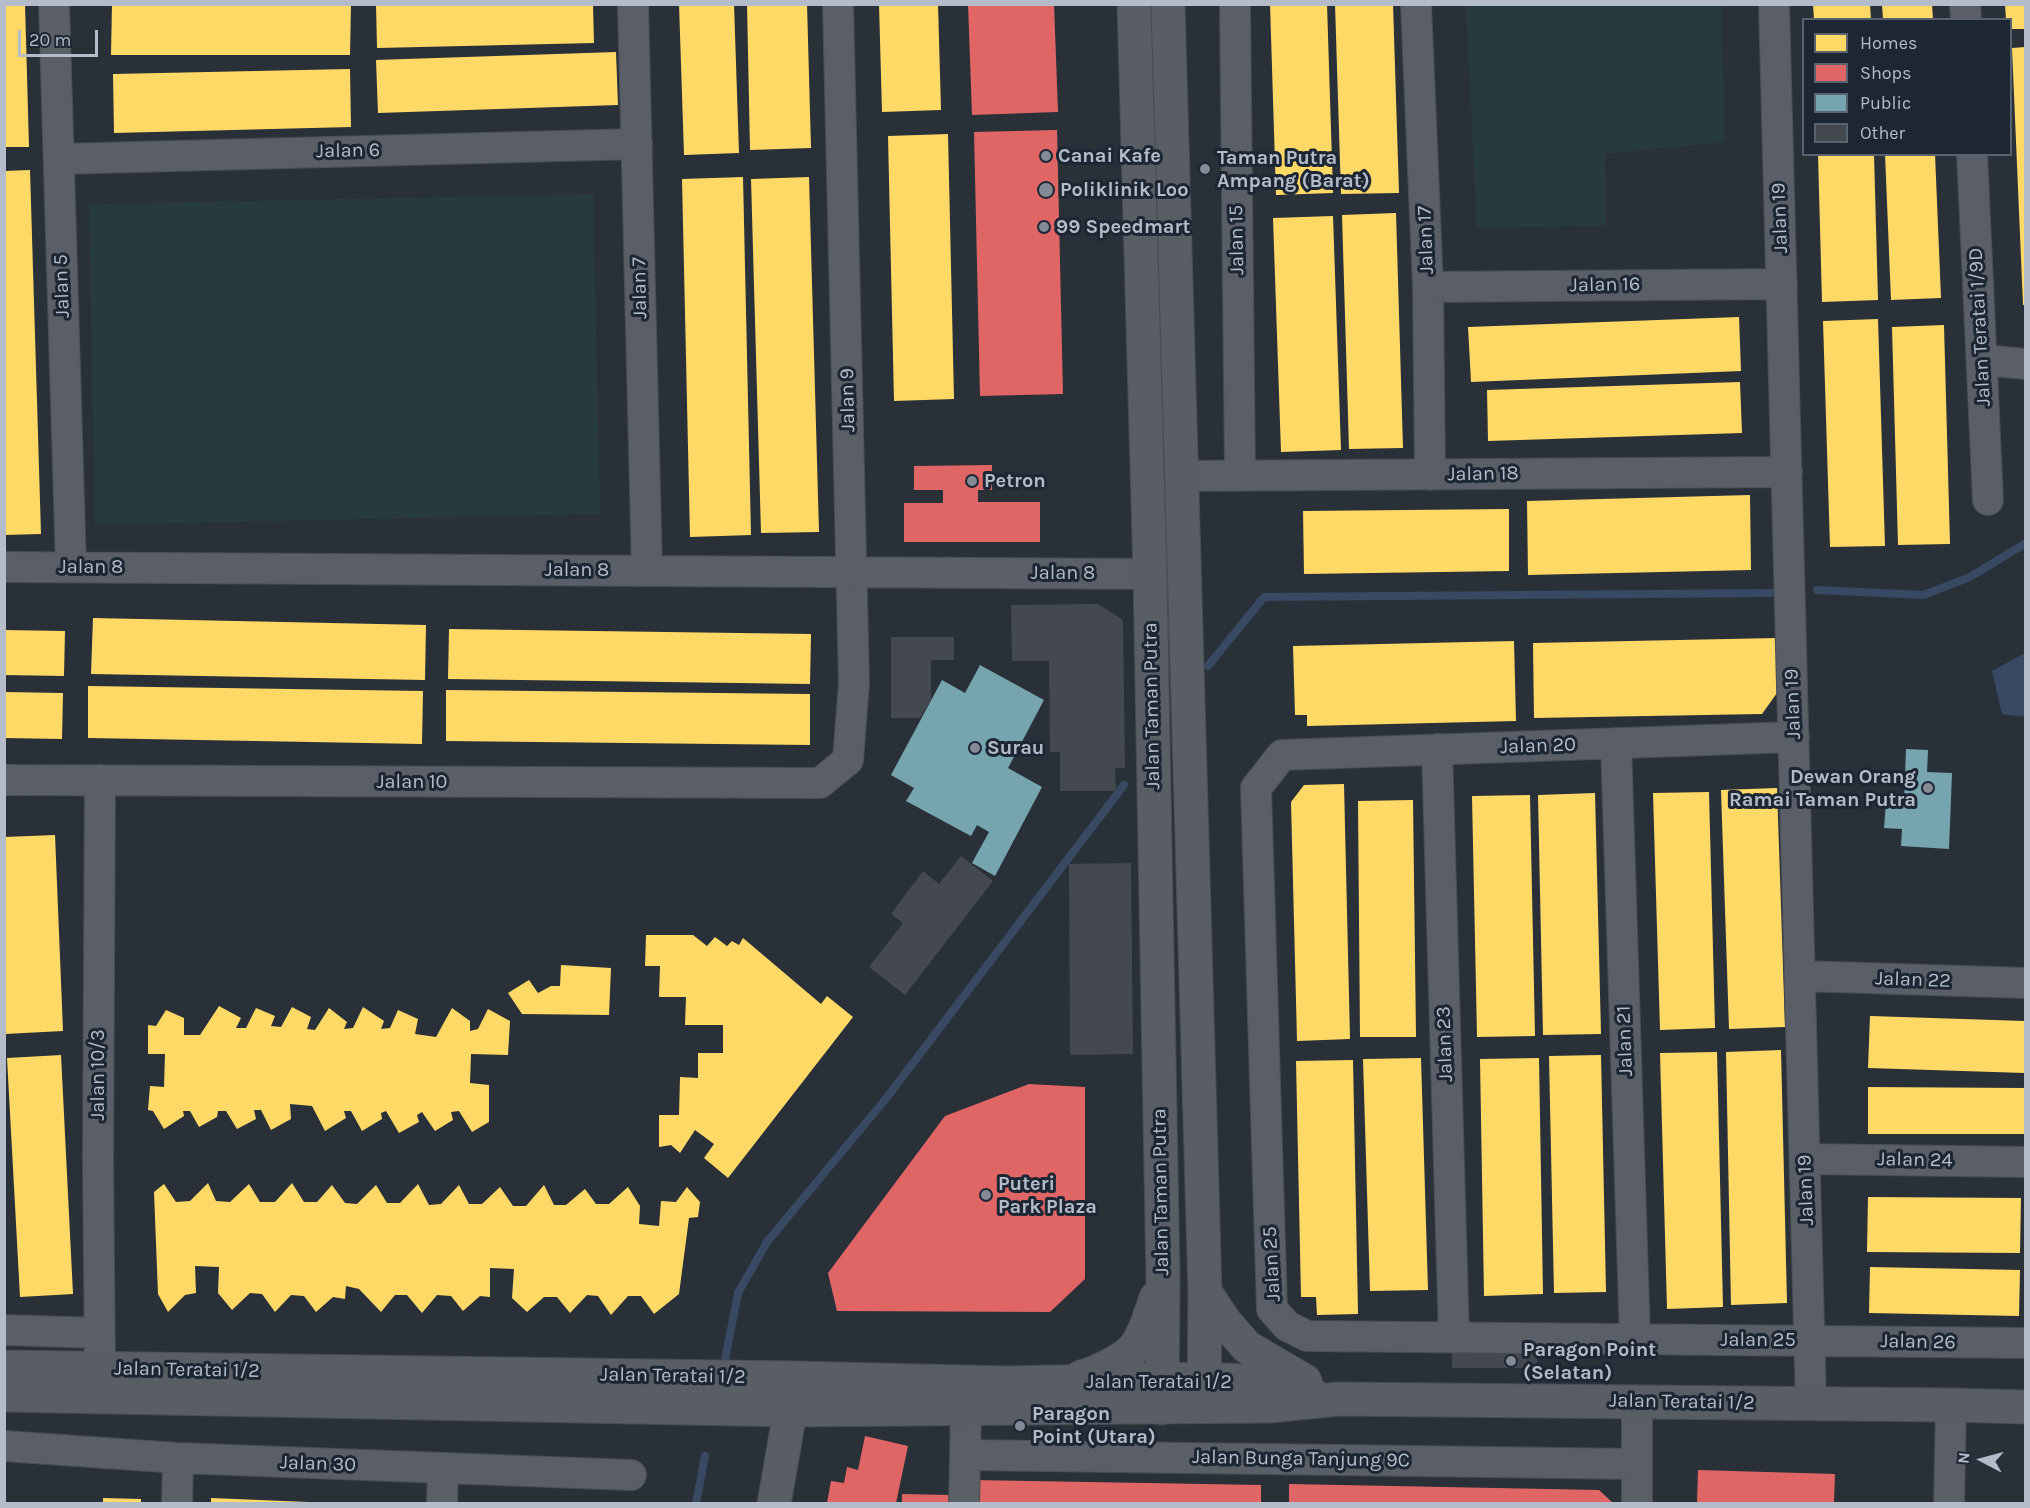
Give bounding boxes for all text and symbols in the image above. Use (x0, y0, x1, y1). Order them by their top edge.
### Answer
scale bar (21, 18, 100, 56)
legend (1802, 18, 2012, 156)
text: 20 m (29, 29, 71, 51)
text: Homes (1860, 32, 1917, 54)
text: Shops (1860, 62, 1912, 84)
text: Public (1860, 92, 1911, 114)
text: Other (1860, 122, 1905, 144)
street label: Jalan 6 (316, 138, 380, 164)
place label: Canai Kafe (1058, 144, 1161, 168)
place label: Taman Putra Ampang (Barat) (1217, 146, 1370, 193)
marker: Canai Kafe (1039, 149, 1053, 163)
marker: Taman Putra Ampang (Barat) (1198, 162, 1212, 176)
place label: Poliklinik Loo (1060, 178, 1188, 202)
marker: Poliklinik Loo (1037, 181, 1055, 199)
street label: Jalan 19 (1767, 182, 1793, 254)
street label: Jalan 15 (1224, 205, 1250, 275)
street label: Jalan 17 (1413, 205, 1439, 275)
place label: 99 Speedmart (1056, 215, 1190, 239)
marker: 99 Speedmart (1037, 220, 1051, 234)
street label: Jalan Teratai 1/9D (1964, 247, 1996, 407)
street label: Jalan 5 (49, 254, 75, 318)
street label: Jalan 7 (627, 257, 653, 319)
street label: Jalan 16 (1570, 272, 1640, 298)
street label: Jalan 9 (835, 368, 861, 432)
street label: Jalan 18 (1447, 461, 1519, 487)
place label: Petron (984, 469, 1046, 493)
marker: Petron (965, 474, 979, 488)
street label: Jalan 8 (59, 555, 123, 579)
street label: Jalan 8 (545, 558, 609, 582)
street label: Jalan 8 (1031, 561, 1095, 585)
street label: Jalan Taman Putra (1139, 622, 1165, 790)
street label: Jalan 19 (1780, 668, 1806, 740)
street label: Jalan 20 (1500, 733, 1576, 759)
place label: Surau (987, 736, 1044, 760)
marker: Surau (968, 741, 982, 755)
place label: Dewan Orang Ramai Taman Putra (1729, 765, 1916, 812)
street label: Jalan 10 (377, 770, 447, 794)
marker: Dewan Orang Ramai Taman Putra (1921, 781, 1935, 795)
street label: Jalan 22 (1875, 967, 1951, 993)
street label: Jalan 21 (1612, 1005, 1638, 1077)
street label: Jalan 23 (1432, 1006, 1458, 1082)
street label: Jalan 10/3 (86, 1029, 110, 1121)
street label: Jalan Taman Putra (1148, 1108, 1174, 1276)
street label: Jalan 24 (1877, 1147, 1953, 1173)
street label: Jalan 19 (1793, 1154, 1819, 1226)
place label: Puteri Park Plaza (998, 1172, 1097, 1219)
marker: Puteri Park Plaza (979, 1188, 993, 1202)
street label: Jalan 25 (1258, 1226, 1286, 1302)
street label: Jalan 25 (1720, 1328, 1796, 1352)
street label: Jalan 26 (1880, 1329, 1956, 1355)
place label: Paragon Point (Selatan) (1523, 1338, 1656, 1385)
marker: Paragon Point (Selatan) (1504, 1354, 1518, 1368)
street label: Jalan Teratai 1/2 (114, 1357, 260, 1383)
street label: Jalan Teratai 1/2 (600, 1363, 746, 1389)
street label: Jalan Teratai 1/2 (1086, 1370, 1232, 1394)
street label: Jalan Teratai 1/2 (1609, 1389, 1755, 1415)
place label: Paragon Point (Utara) (1032, 1402, 1156, 1449)
marker: Paragon Point (Utara) (1013, 1419, 1027, 1433)
north arrow (1952, 1430, 2012, 1490)
street label: Jalan Bunga Tanjung 9C (1192, 1445, 1410, 1473)
street label: Jalan 30 (280, 1451, 356, 1477)
text: N (1954, 1451, 1974, 1465)

